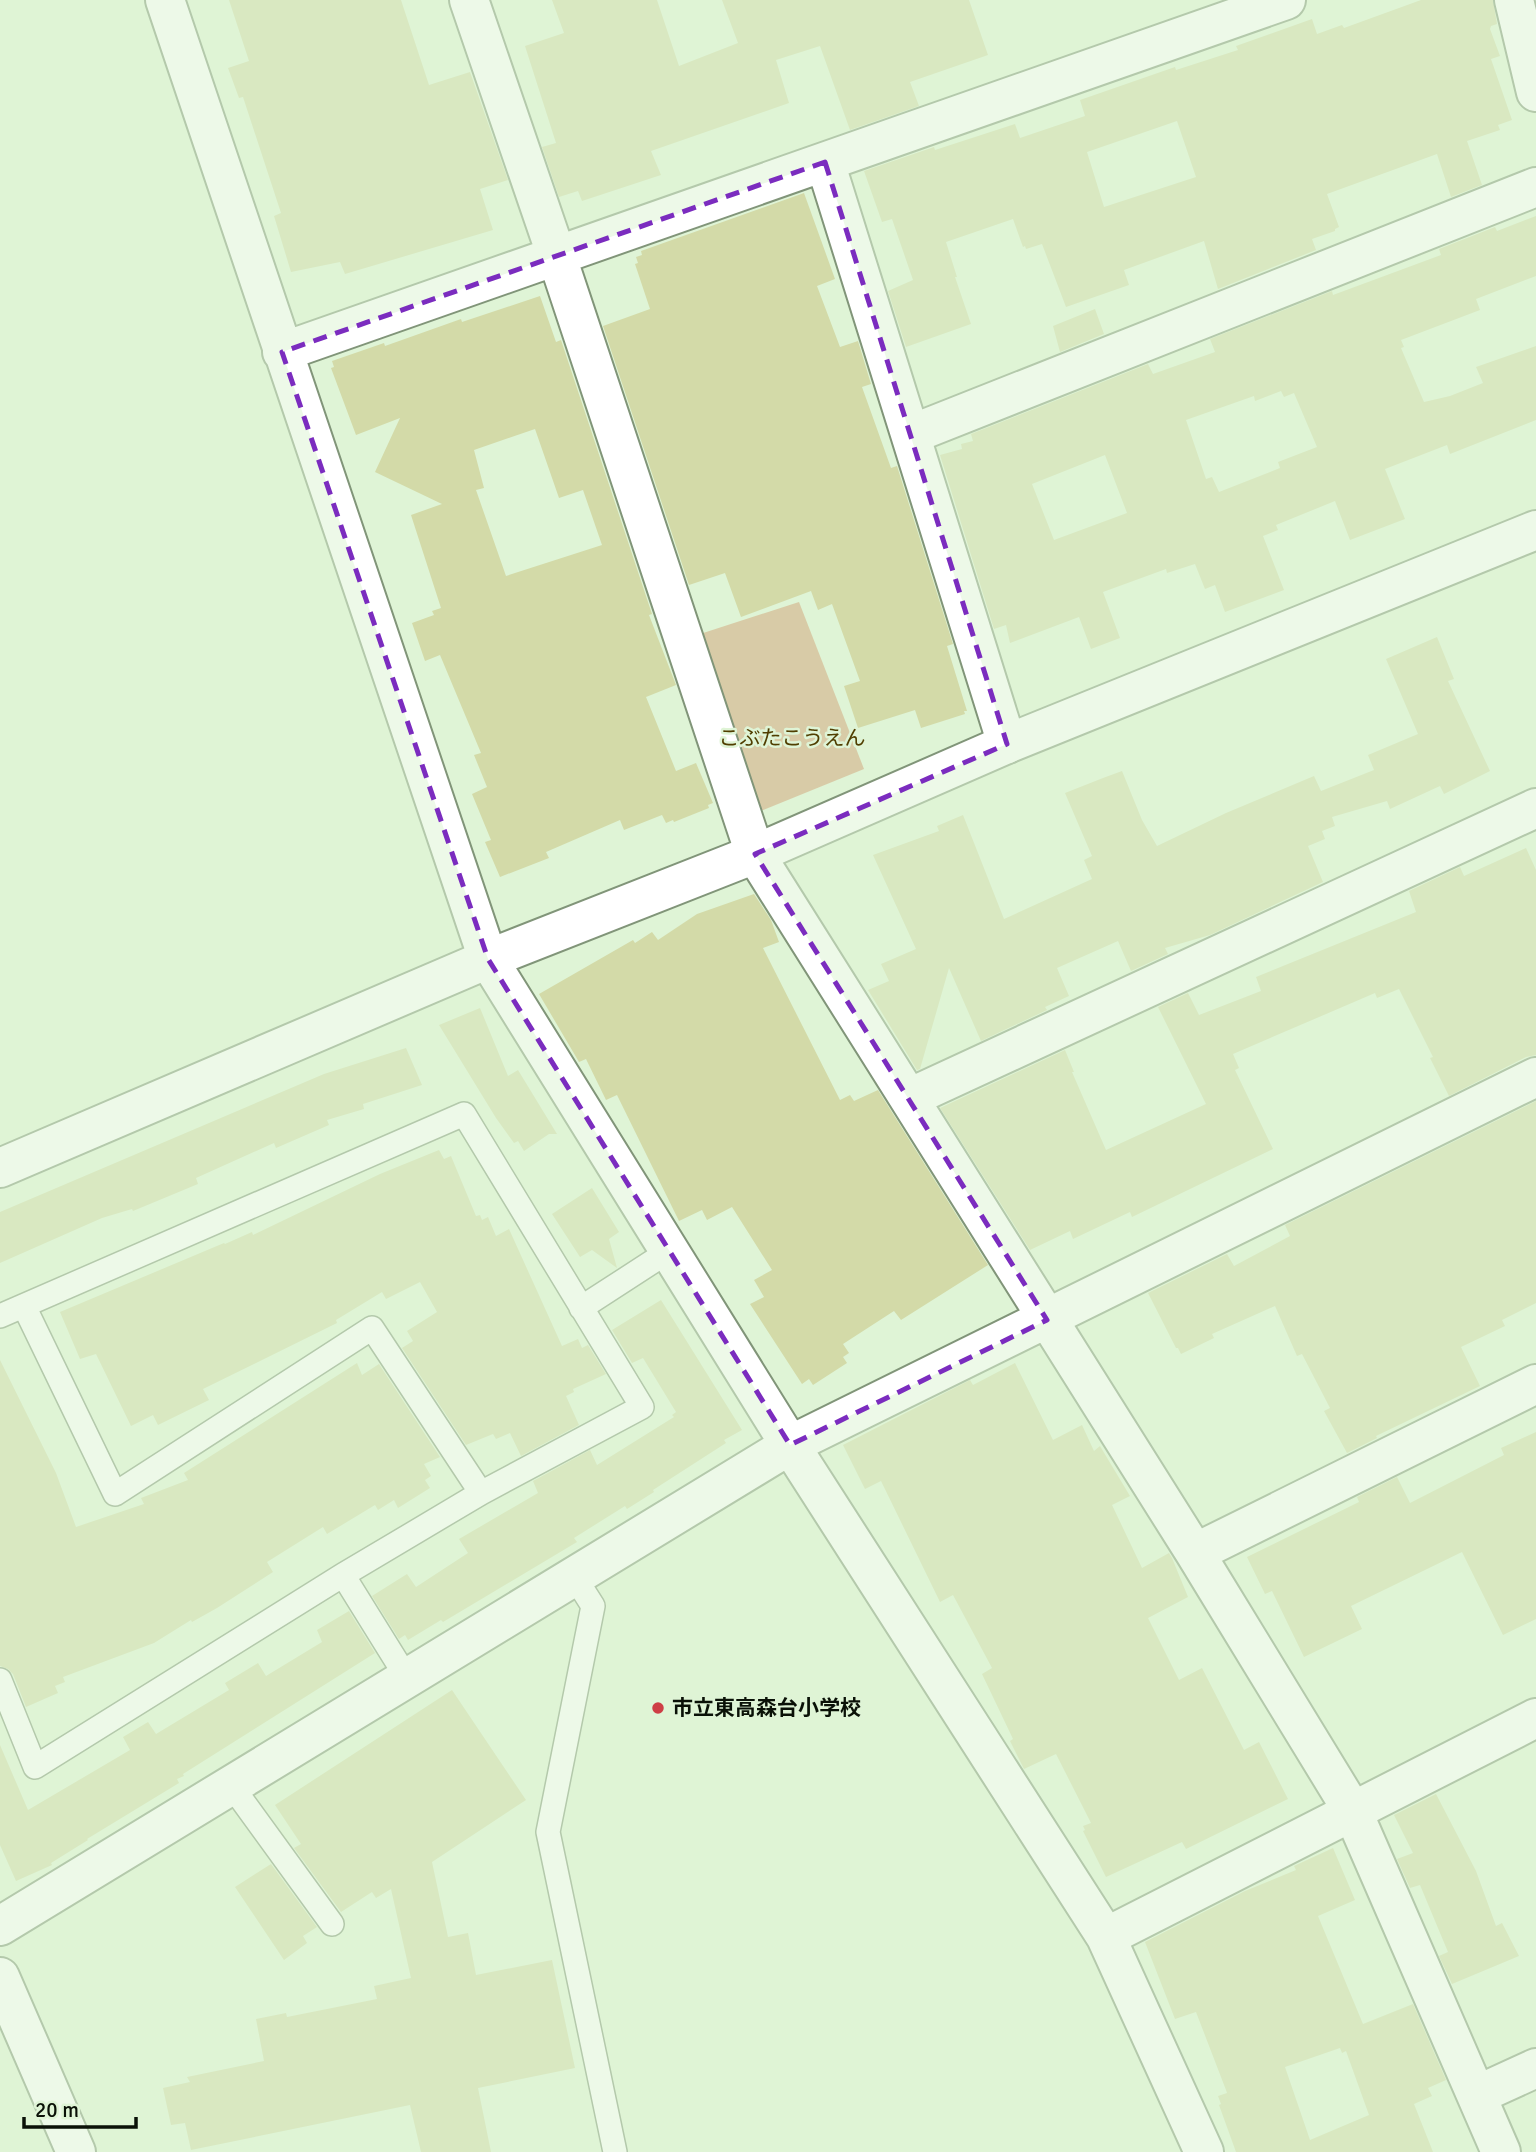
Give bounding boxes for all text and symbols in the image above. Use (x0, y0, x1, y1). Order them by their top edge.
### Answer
park label: こぶたこうえん (719, 725, 866, 751)
place label: 市立東高森台小学校 (672, 1695, 861, 1721)
marker: 市立東高森台小学校 (650, 1700, 666, 1716)
scale bar (24, 2086, 136, 2130)
text: 20 m (35, 2097, 79, 2123)

